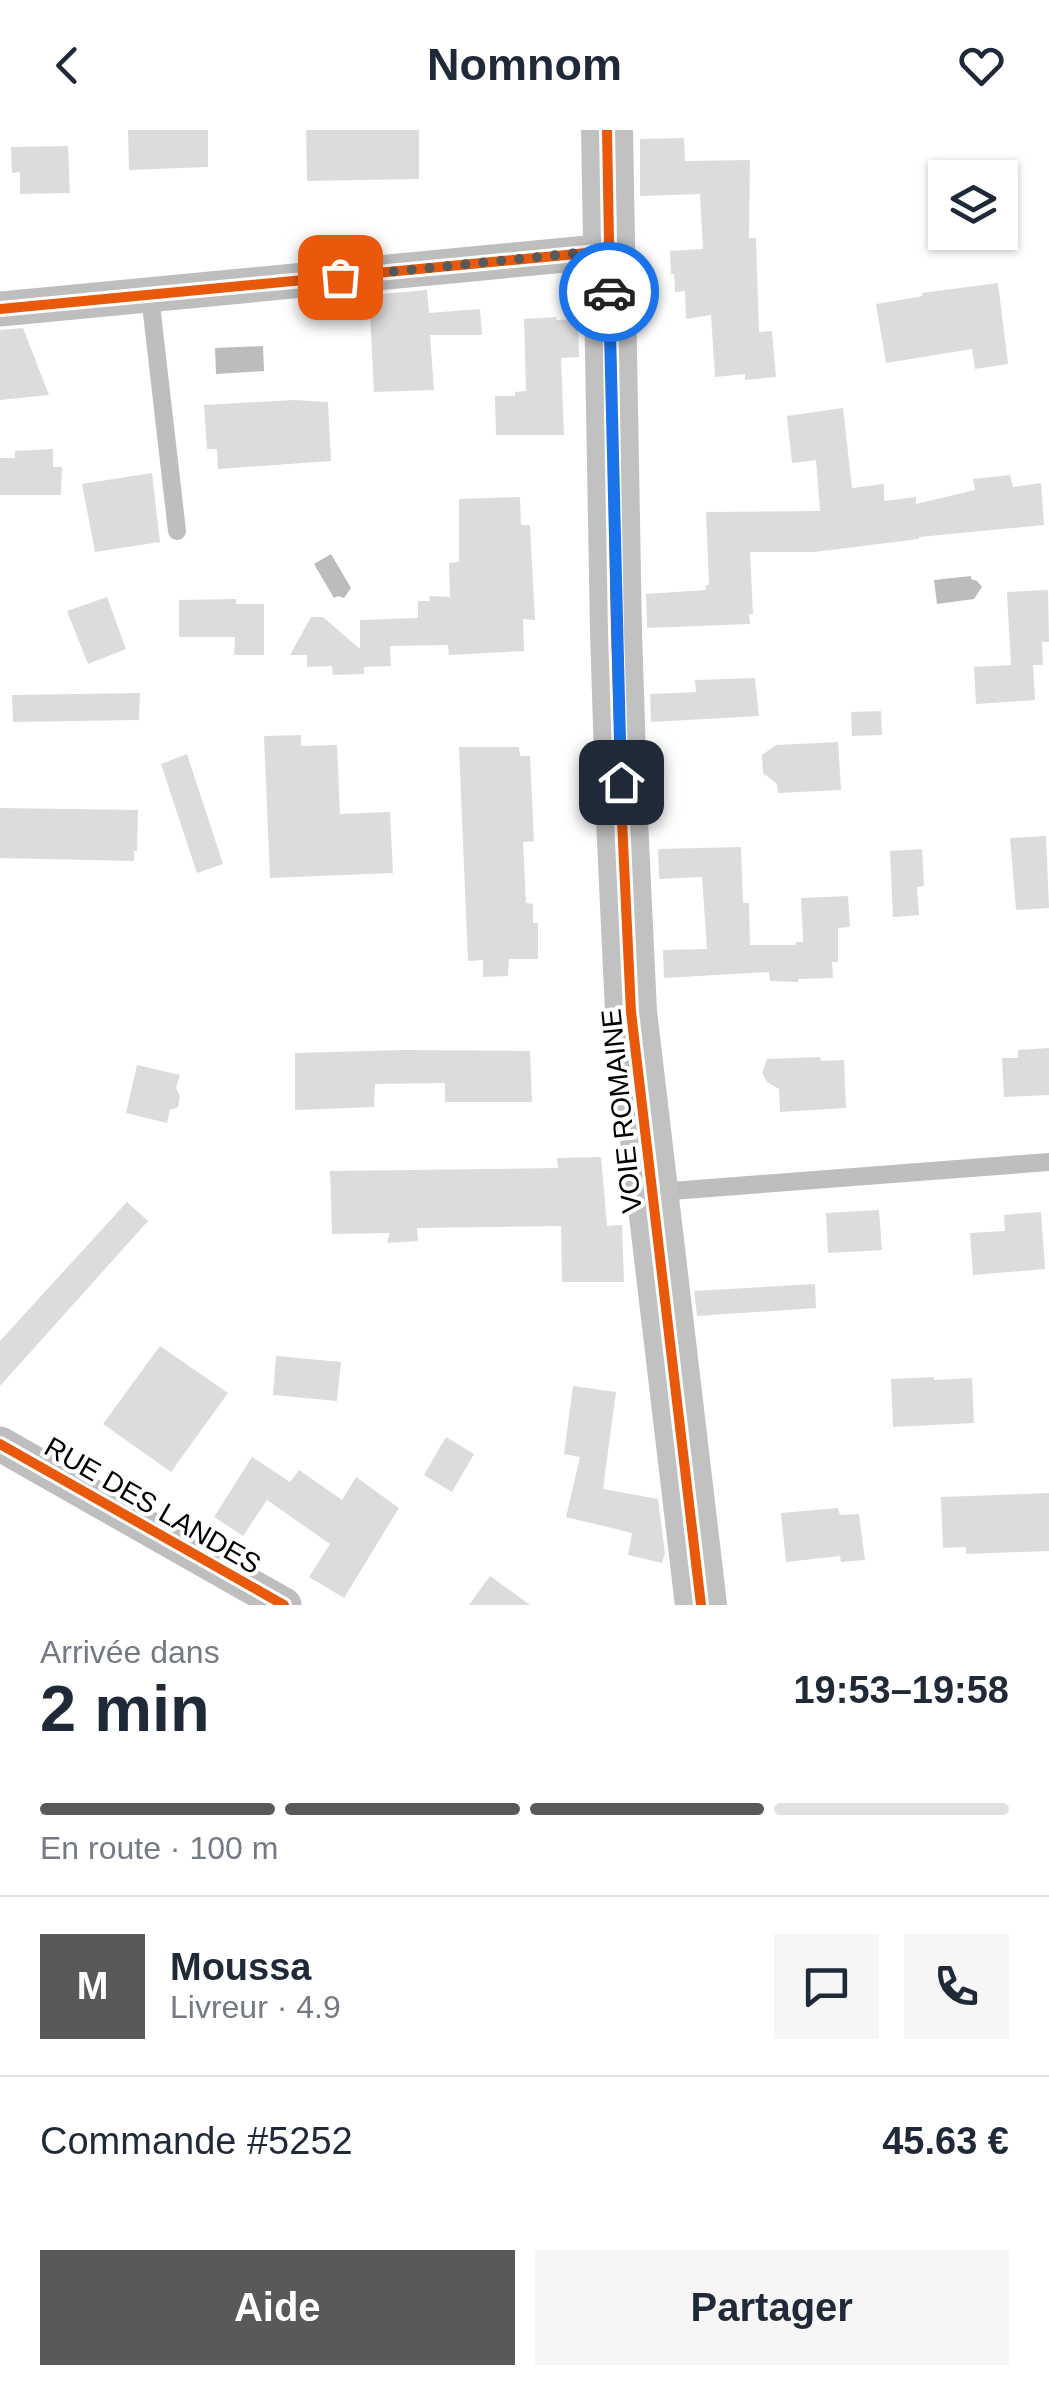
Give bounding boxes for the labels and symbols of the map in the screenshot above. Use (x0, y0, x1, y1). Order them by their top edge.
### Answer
pin (298, 235, 383, 320)
courier (559, 242, 659, 342)
pin (579, 740, 664, 825)
street label: VOIE ROMAINE (595, 1007, 648, 1215)
street label: RUE DES LANDES (39, 1431, 266, 1580)

